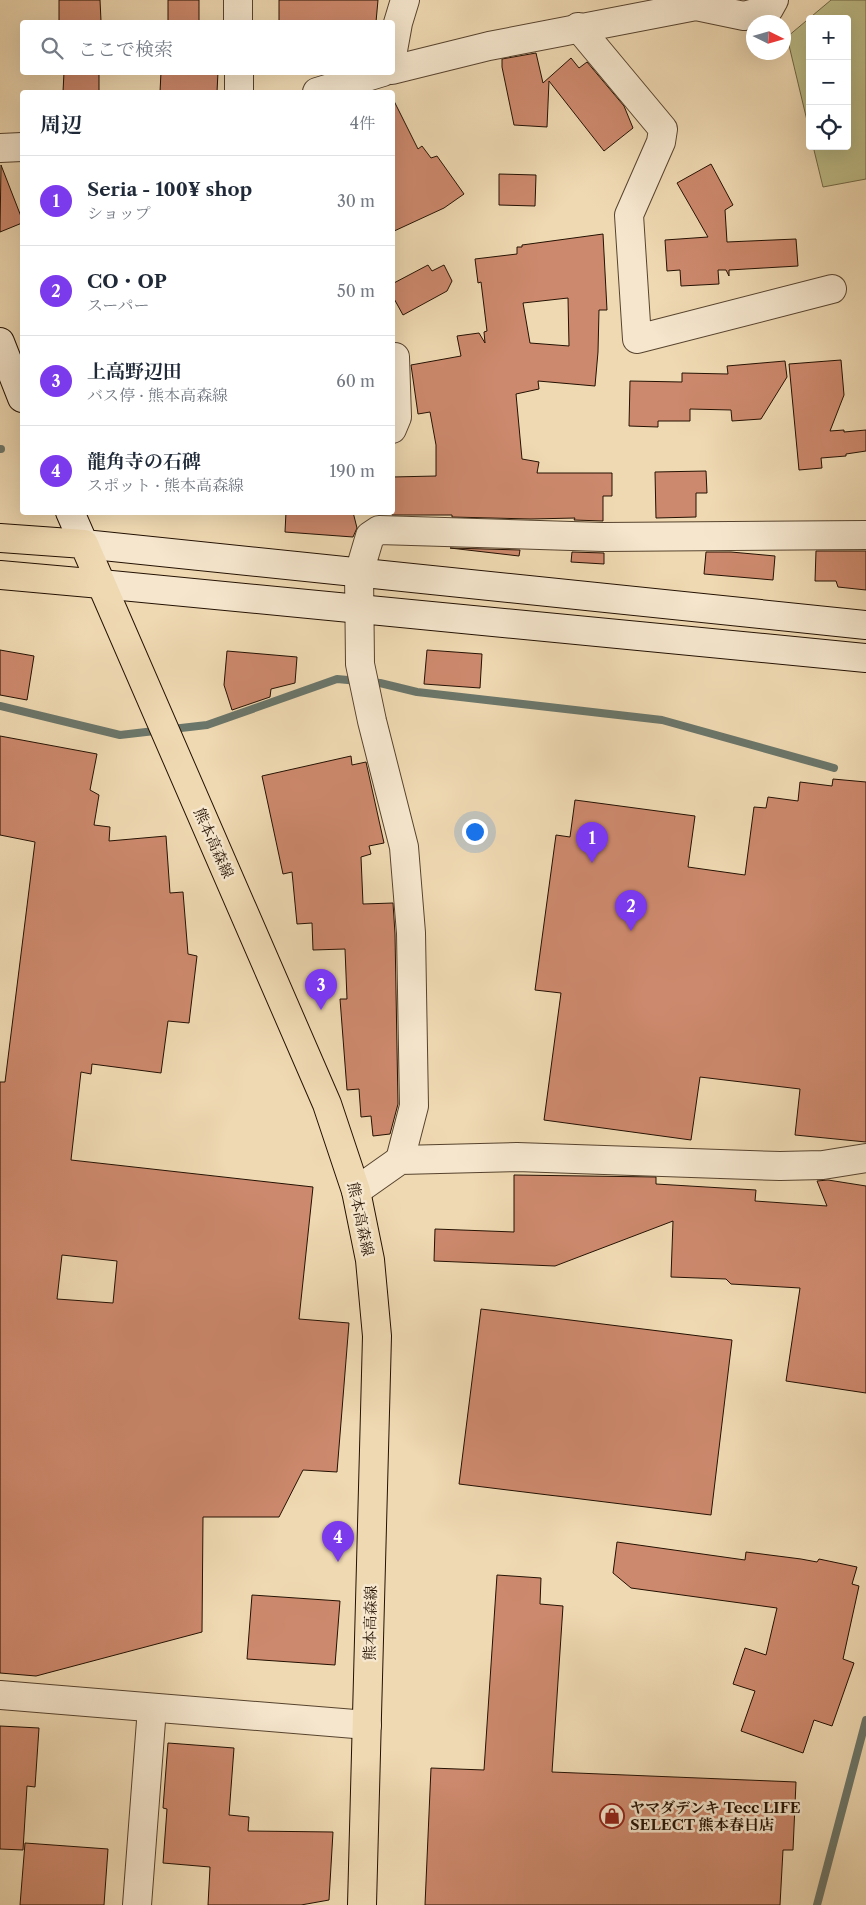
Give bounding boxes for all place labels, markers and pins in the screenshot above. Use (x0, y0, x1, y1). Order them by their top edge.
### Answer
pin: 1 (576, 822, 608, 863)
pin: 2 (615, 890, 647, 931)
pin: 3 (305, 969, 337, 1010)
pin: 4 (322, 1521, 354, 1562)
place label: ヤマダデンキ Tecc LIFE SELECT 熊本春日店 (630, 1798, 801, 1834)
shop icon: ヤマダデンキ Tecc LIFE SELECT 熊本春日店 (599, 1803, 625, 1829)

